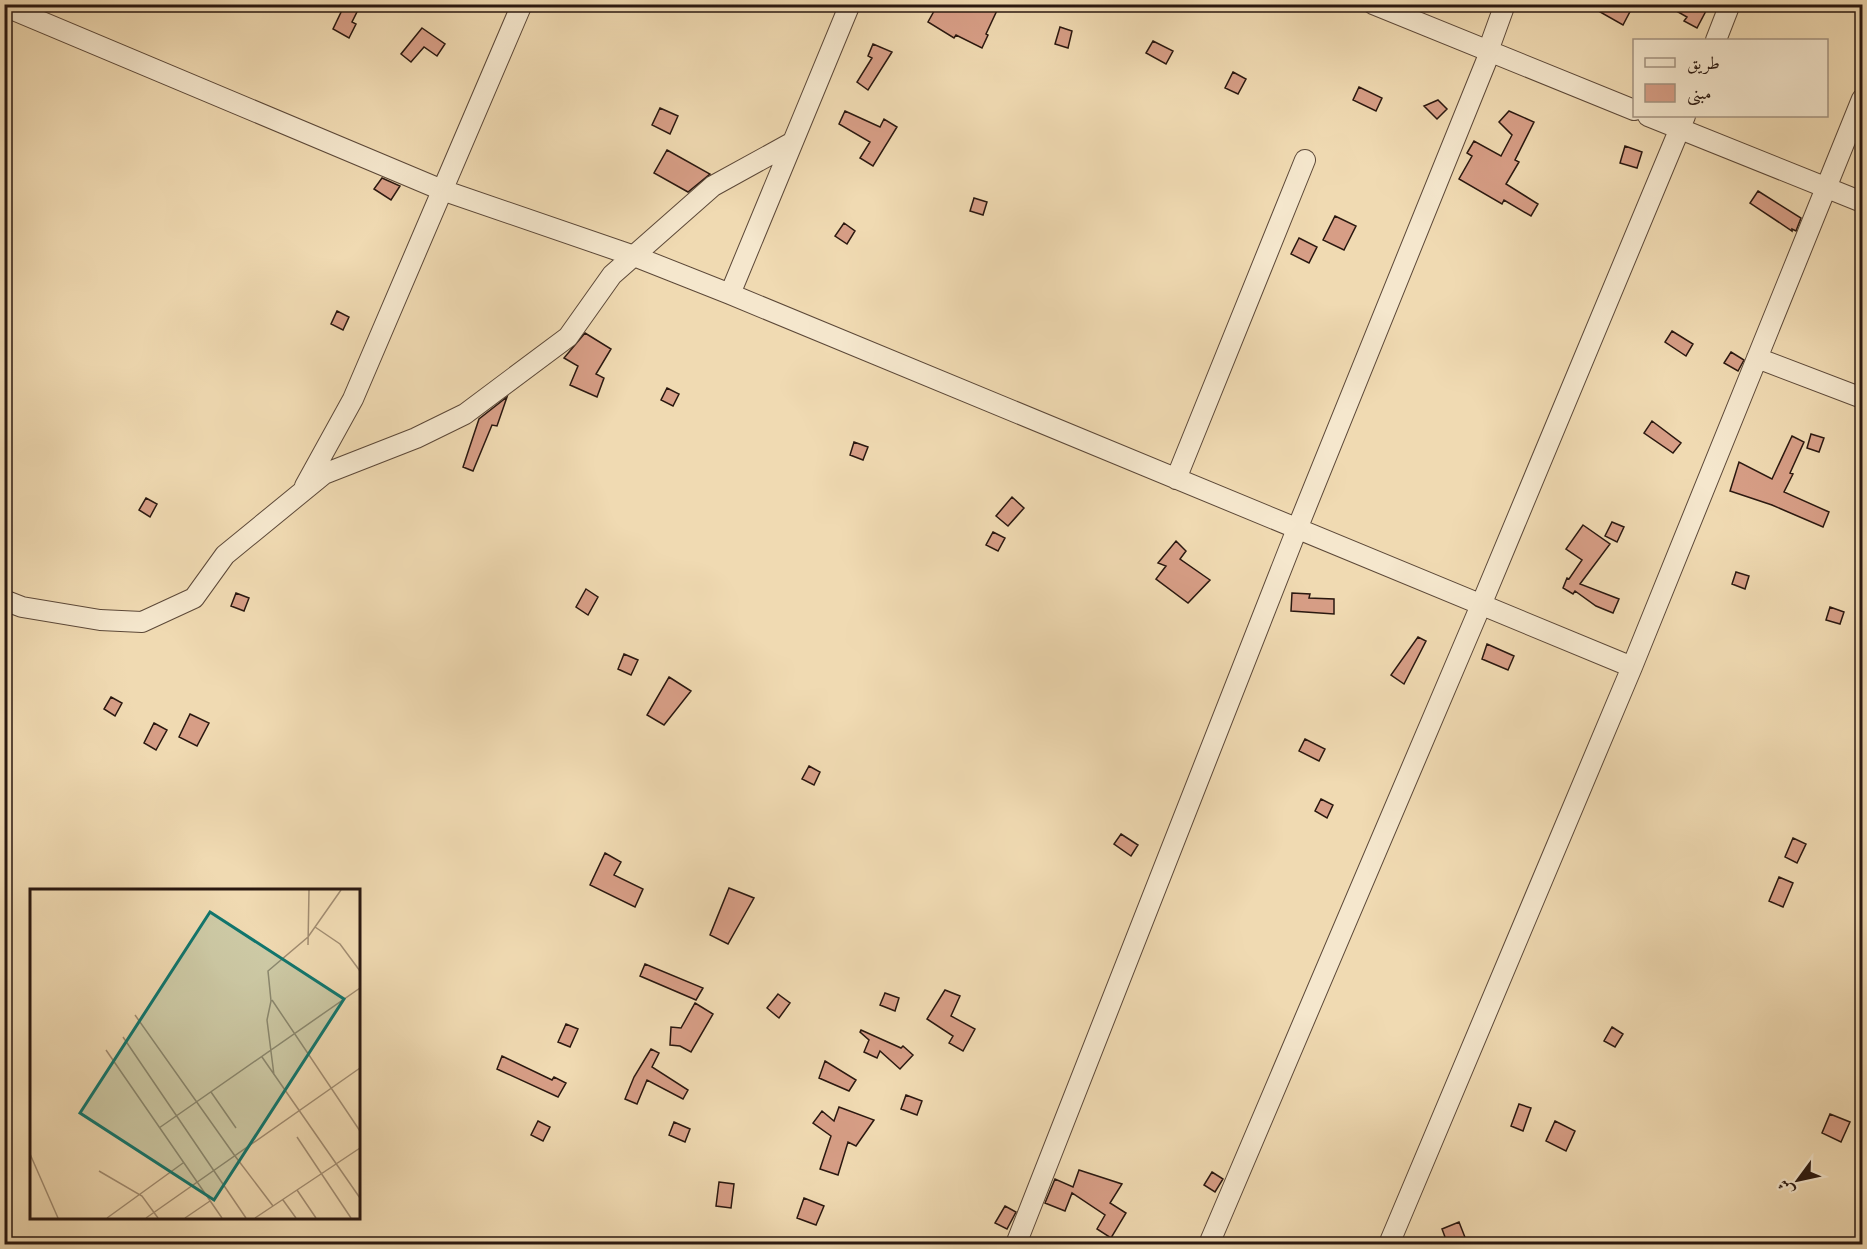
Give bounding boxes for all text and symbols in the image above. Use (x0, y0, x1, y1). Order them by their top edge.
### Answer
legend (1633, 39, 1828, 117)
text: طريق (1687, 52, 1720, 78)
text: مبنى (1687, 82, 1712, 108)
inset map (30, 889, 360, 1219)
north arrow (1768, 1150, 1828, 1210)
text: ش (1774, 1174, 1801, 1200)

